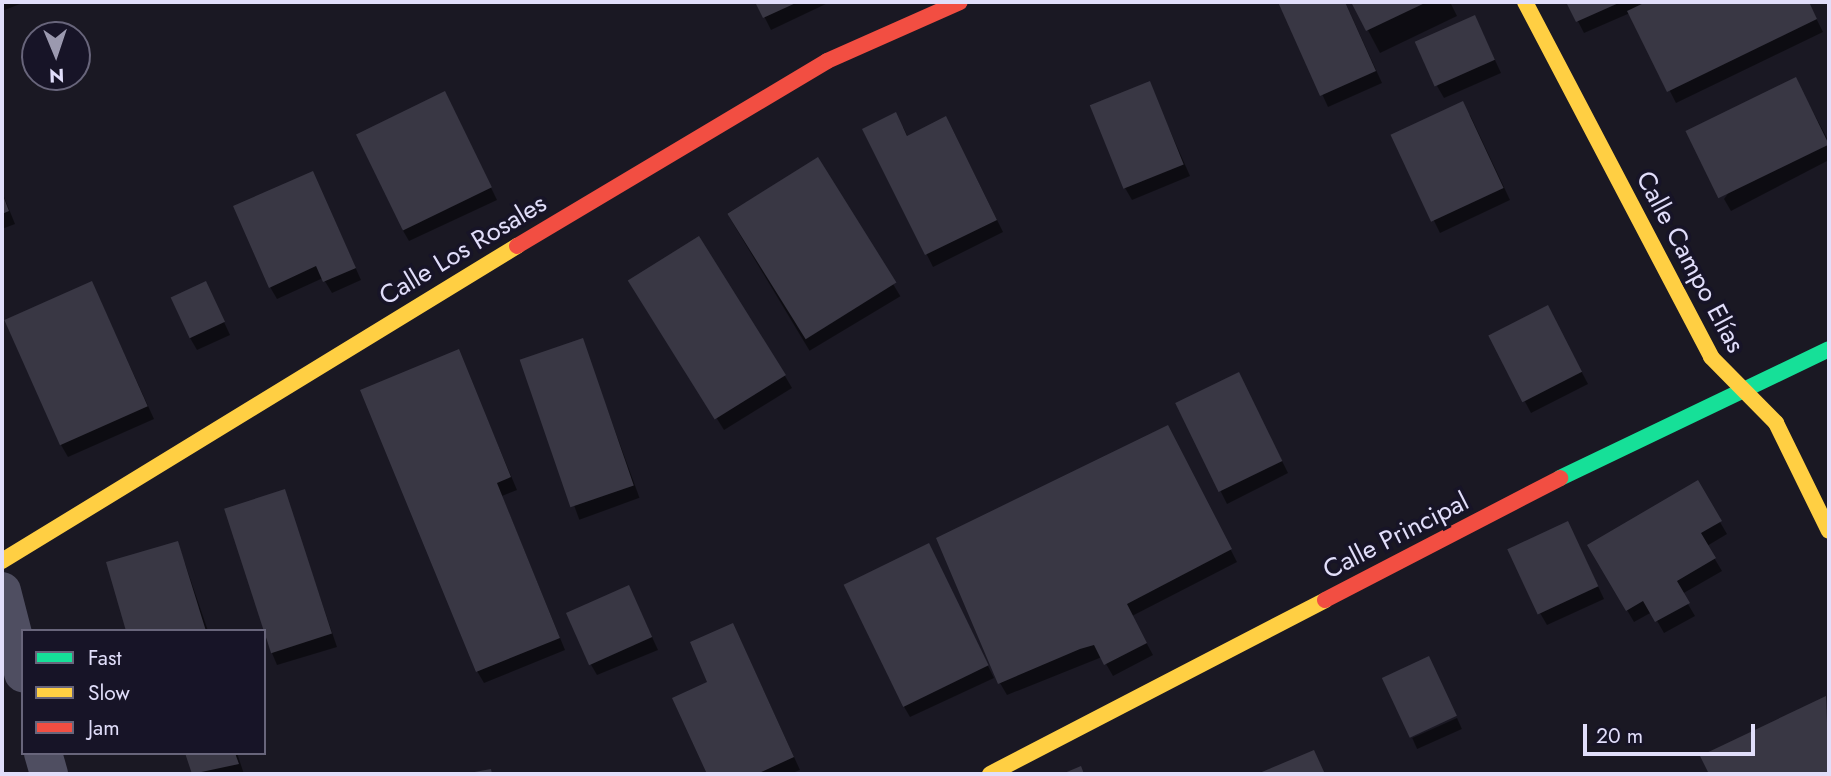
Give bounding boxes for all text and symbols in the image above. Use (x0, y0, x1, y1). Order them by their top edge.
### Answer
north arrow (21, 21, 91, 91)
text: N (49, 62, 65, 89)
street label: Calle Campo Elías (1629, 166, 1751, 358)
street label: Calle Los Rosales (374, 188, 552, 312)
street label: Calle Principal (1318, 486, 1474, 586)
legend (21, 629, 266, 755)
text: Fast (88, 643, 121, 673)
text: Slow (88, 678, 130, 708)
scale bar (1586, 710, 1758, 754)
text: Jam (88, 713, 120, 743)
text: 20 m (1596, 721, 1643, 751)

